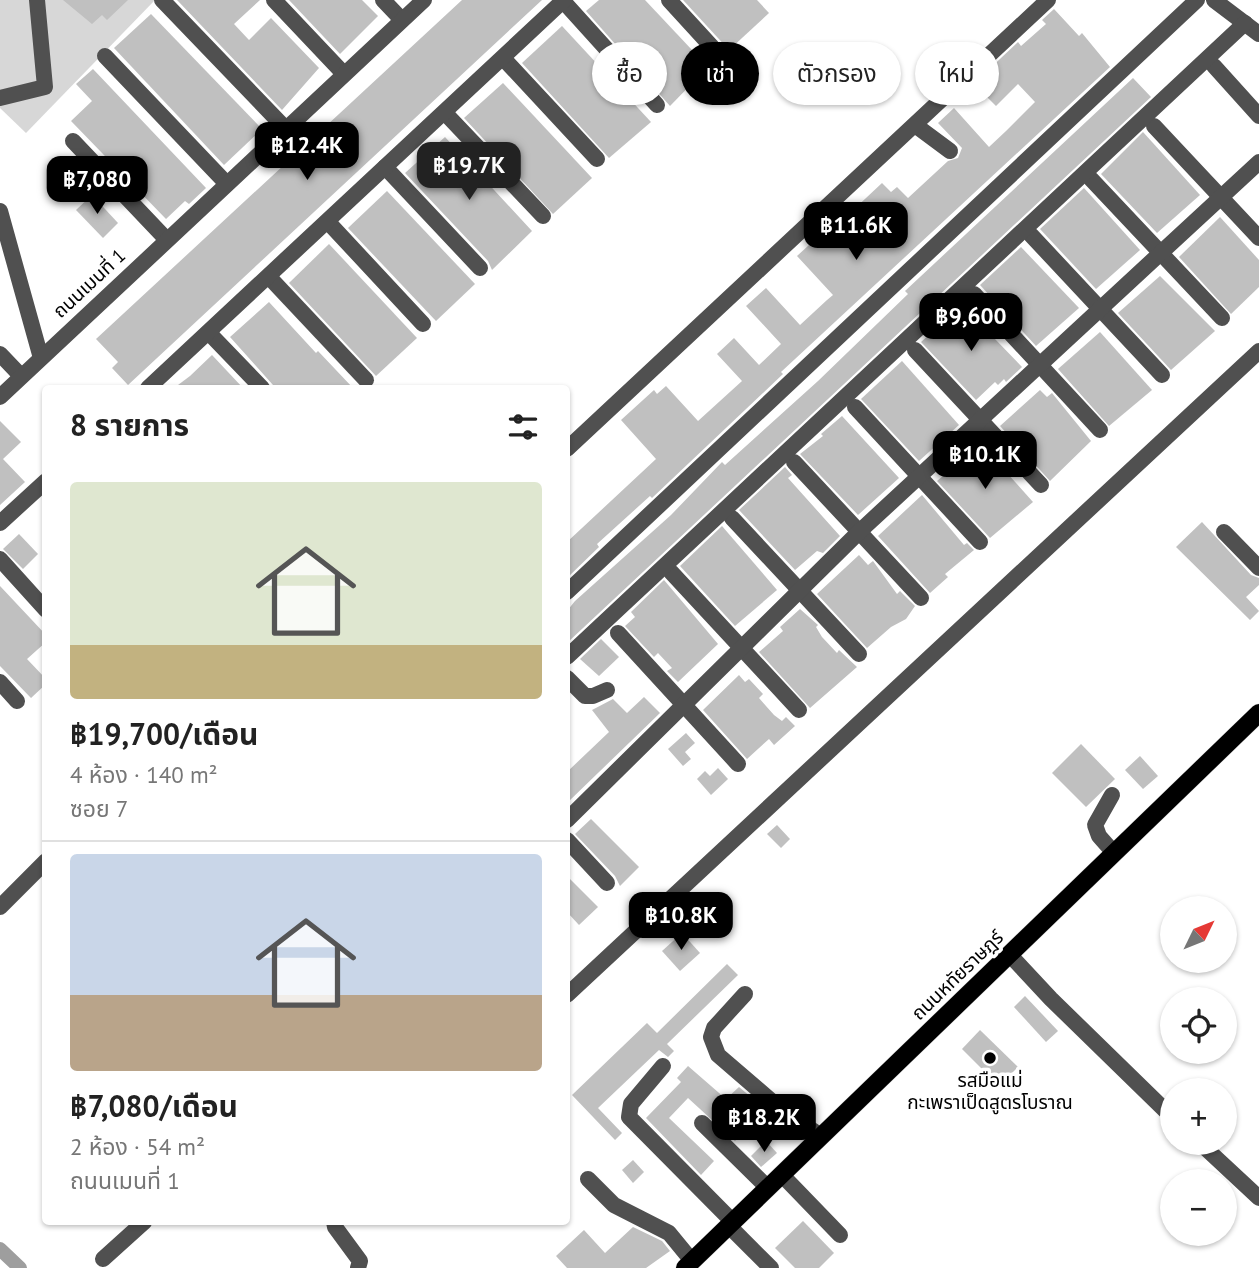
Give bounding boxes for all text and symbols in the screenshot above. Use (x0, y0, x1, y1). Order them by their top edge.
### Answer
chip: ซื้อ (592, 42, 667, 105)
chip: เช่า (681, 42, 759, 105)
chip: ตัวกรอง (773, 42, 901, 105)
chip: ใหม่ (915, 42, 999, 105)
pin: ฿12.4K (250, 122, 364, 182)
text: ฿12.4K (271, 130, 343, 159)
pin: ฿19.7K (412, 142, 526, 202)
text: ฿19.7K (433, 150, 505, 179)
pin: ฿7,080 (40, 156, 154, 216)
text: ฿7,080 (63, 164, 131, 193)
pin: ฿11.6K (799, 202, 913, 262)
text: ฿11.6K (820, 210, 892, 239)
street label: ถนนเมนที่ 1 (47, 243, 130, 323)
pin: ฿9,600 (914, 294, 1028, 353)
text: ฿9,600 (935, 301, 1007, 330)
text: 8 รายการ (70, 405, 189, 444)
icon: filters (504, 408, 542, 446)
pin: ฿10.1K (928, 432, 1042, 491)
text: ฿10.1K (949, 439, 1021, 468)
icon: home (243, 528, 369, 654)
text: ฿19,700/เดือน (70, 714, 258, 753)
text: 4 ห้อง · 140 m² (70, 760, 218, 789)
text: ซอย 7 (70, 794, 128, 823)
pin: ฿10.8K (624, 892, 738, 952)
north arrow (1160, 896, 1237, 973)
map controls (1160, 896, 1237, 1246)
icon: home (243, 900, 369, 1026)
text: ฿10.8K (645, 900, 717, 929)
street label: ถนนหทัยราษฎร์ (906, 925, 1009, 1025)
button: locate (1160, 987, 1237, 1064)
marker: รสมือแม่ กะเพราเป็ดสูตรโบราณ (982, 1050, 998, 1066)
place label: รสมือแม่ กะเพราเป็ดสูตรโบราณ (907, 1068, 1073, 1115)
button: + (1160, 1078, 1237, 1155)
text: ฿7,080/เดือน (70, 1086, 238, 1125)
pin: ฿18.2K (707, 1094, 821, 1154)
text: ฿18.2K (728, 1102, 800, 1131)
text: 2 ห้อง · 54 m² (70, 1132, 205, 1161)
text: ถนนเมนที่ 1 (70, 1166, 180, 1195)
button: − (1160, 1169, 1237, 1246)

